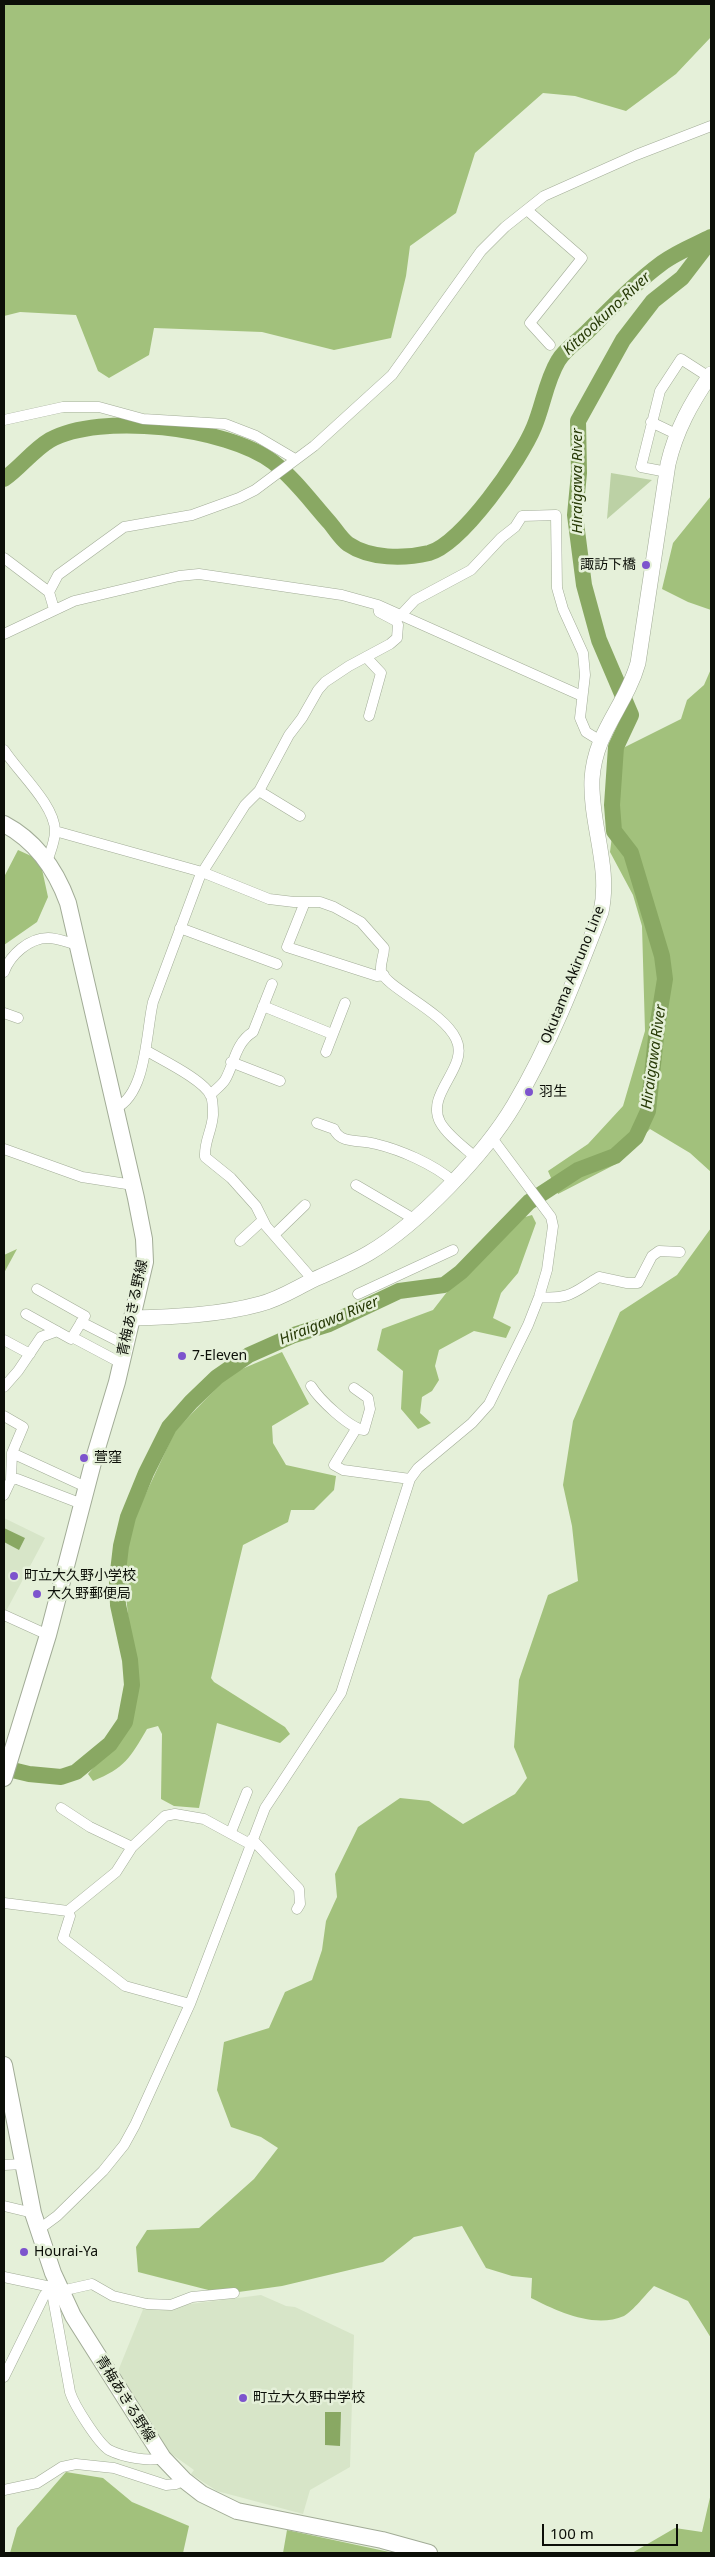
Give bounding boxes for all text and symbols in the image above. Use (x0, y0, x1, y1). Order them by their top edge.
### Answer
water label: Kitaookuno-River (559, 269, 655, 359)
water label: Hiraigawa River (569, 428, 587, 534)
place label: 諏訪下橋 (580, 557, 636, 573)
marker: 諏訪下橋 (640, 559, 652, 571)
street label: Okutama Akiruno Line (538, 904, 608, 1046)
water label: Hiraigawa River (638, 1003, 670, 1111)
place label: 羽生 (539, 1084, 567, 1100)
marker: 羽生 (523, 1086, 535, 1098)
street label: 青梅あきる野線 (115, 1258, 151, 1358)
water label: Hiraigawa River (277, 1293, 381, 1349)
place label: 7-Eleven (192, 1348, 247, 1364)
marker: 7-Eleven (176, 1350, 188, 1362)
place label: 萱窪 (94, 1450, 122, 1466)
marker: 萱窪 (78, 1452, 90, 1464)
place label: 町立大久野小学校 (24, 1568, 136, 1584)
marker: 町立大久野小学校 (8, 1570, 20, 1582)
place label: 大久野郵便局 (47, 1586, 131, 1602)
marker: 大久野郵便局 (31, 1588, 43, 1600)
place label: Hourai-Ya (34, 2244, 98, 2260)
marker: Hourai-Ya (18, 2246, 30, 2258)
street label: 青梅あきる野線 (92, 2353, 158, 2445)
place label: 町立大久野中学校 (253, 2390, 365, 2406)
marker: 町立大久野中学校 (237, 2392, 249, 2404)
scale bar (545, 2514, 681, 2546)
text: 100 m (550, 2523, 594, 2543)

